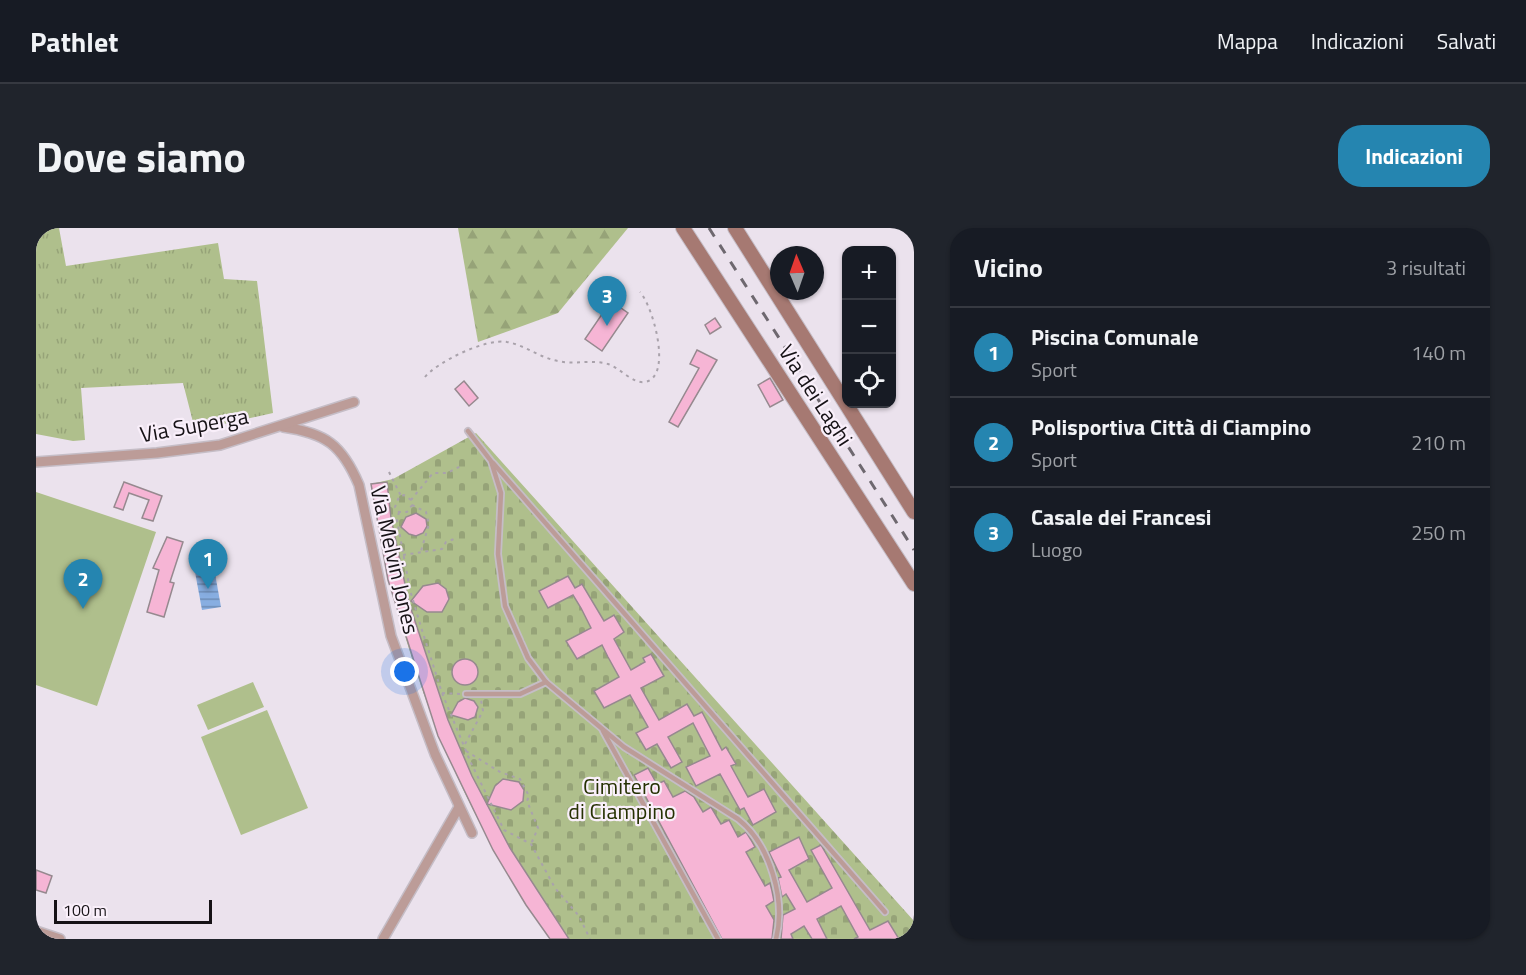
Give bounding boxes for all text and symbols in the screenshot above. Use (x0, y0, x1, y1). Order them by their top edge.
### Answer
text: Pathlet (30, 20, 118, 63)
text: Mappa (1217, 25, 1278, 57)
text: Indicazioni (1311, 25, 1404, 57)
text: Salvati (1437, 25, 1496, 57)
text: Dove siamo (36, 124, 246, 188)
button: Indicazioni (1338, 125, 1490, 187)
north arrow (770, 246, 824, 300)
map controls (842, 246, 896, 408)
button: + (842, 246, 896, 300)
text: Vicino (974, 248, 1043, 287)
text: 3 risultati (1386, 252, 1466, 283)
pin: 3 (588, 276, 626, 326)
button: − (842, 300, 896, 354)
text: Piscina Comunale (1031, 320, 1198, 354)
street label: Via dei Laghi (770, 337, 862, 453)
text: 1 (988, 337, 999, 368)
text: 140 m (1411, 337, 1466, 368)
button: locate (842, 354, 896, 408)
text: Sport (1031, 354, 1077, 385)
street label: Via Superga (137, 399, 251, 451)
text: Polisportiva Città di Ciampino (1031, 410, 1311, 444)
text: 2 (988, 427, 999, 458)
text: 210 m (1411, 427, 1466, 458)
text: Sport (1031, 444, 1077, 475)
street label: Via Melvin Jones (361, 483, 429, 637)
text: Casale dei Francesi (1031, 500, 1212, 534)
text: 3 (988, 517, 999, 548)
text: 250 m (1411, 517, 1466, 548)
text: Luogo (1031, 534, 1083, 565)
pin: 1 (188, 540, 228, 589)
pin: 2 (64, 560, 102, 609)
your location (390, 657, 419, 686)
park label: Cimitero di Ciampino (568, 769, 676, 828)
scale bar (54, 897, 212, 924)
text: 100 m (63, 898, 107, 922)

